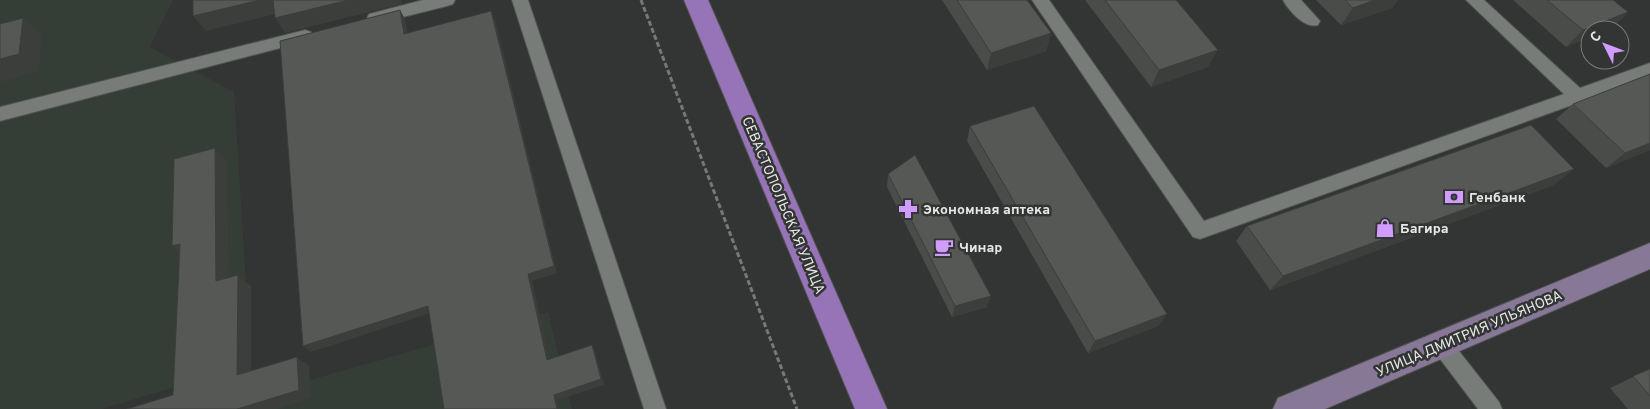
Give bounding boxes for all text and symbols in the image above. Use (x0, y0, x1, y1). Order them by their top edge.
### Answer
north arrow (1580, 20, 1630, 70)
text: С (1587, 28, 1606, 46)
street label: СЕВАСТОПОЛЬСКАЯ УЛИЦА (737, 114, 828, 297)
bank icon: Генбанк (1443, 186, 1465, 208)
place label: Генбанк (1469, 190, 1526, 207)
pharmacy icon: Экономная аптека (897, 198, 919, 220)
place label: Экономная аптека (923, 202, 1050, 219)
shop icon: Багира (1374, 217, 1396, 239)
place label: Багира (1400, 221, 1449, 238)
cafe icon: Чинар (933, 236, 955, 258)
place label: Чинар (959, 240, 1002, 257)
street label: УЛИЦА ДМИТРИЯ УЛЬЯНОВА (1374, 287, 1565, 381)

